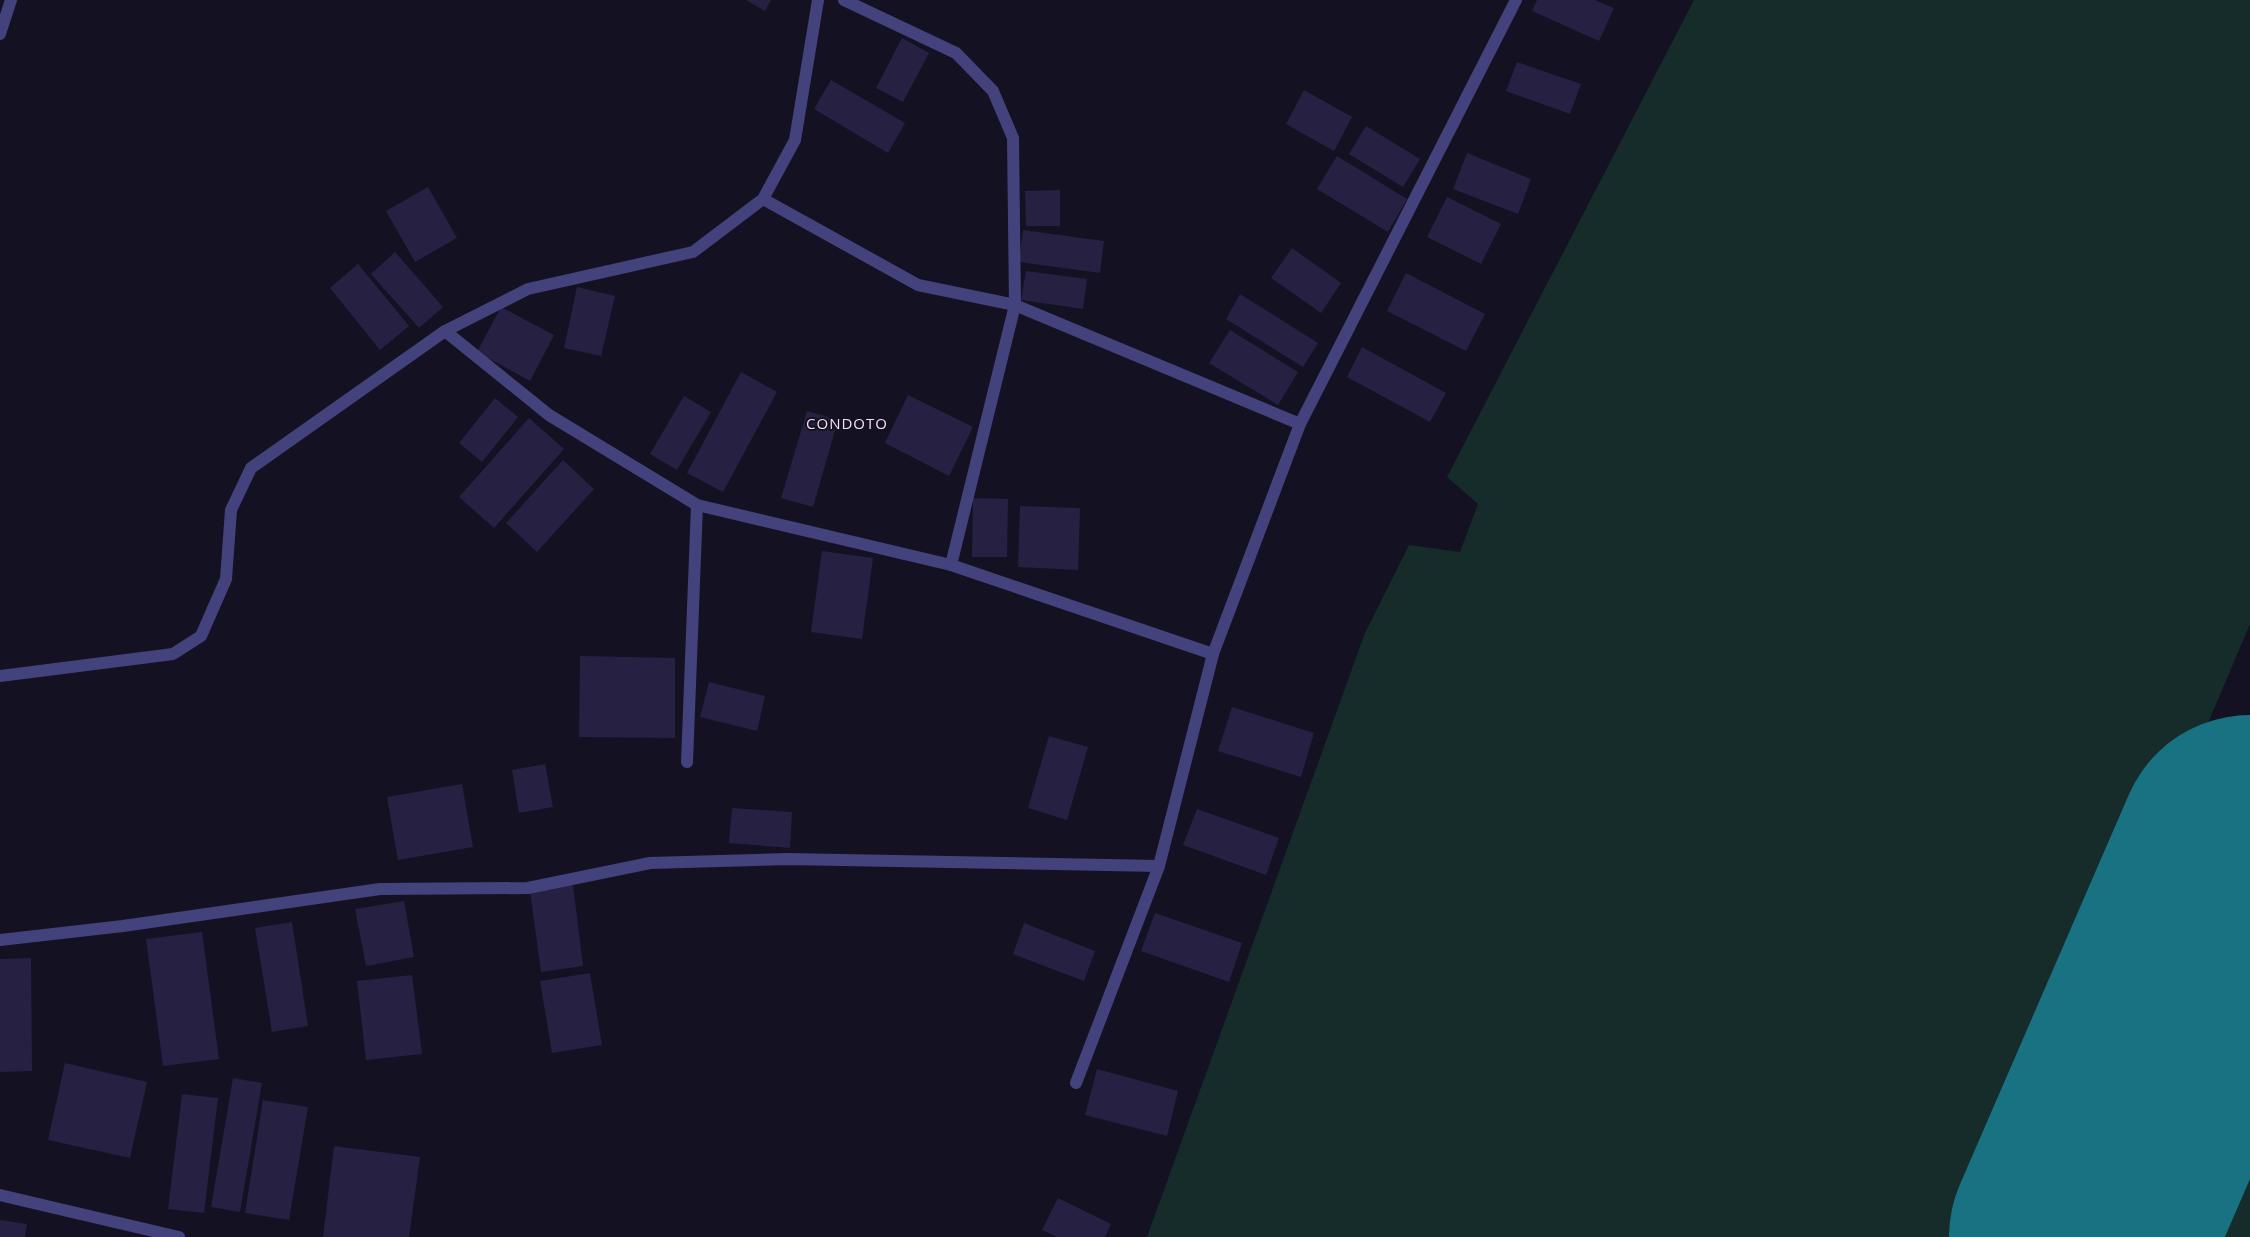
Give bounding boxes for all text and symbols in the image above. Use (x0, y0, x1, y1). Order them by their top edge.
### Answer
district label: CONDOTO (806, 413, 888, 433)

